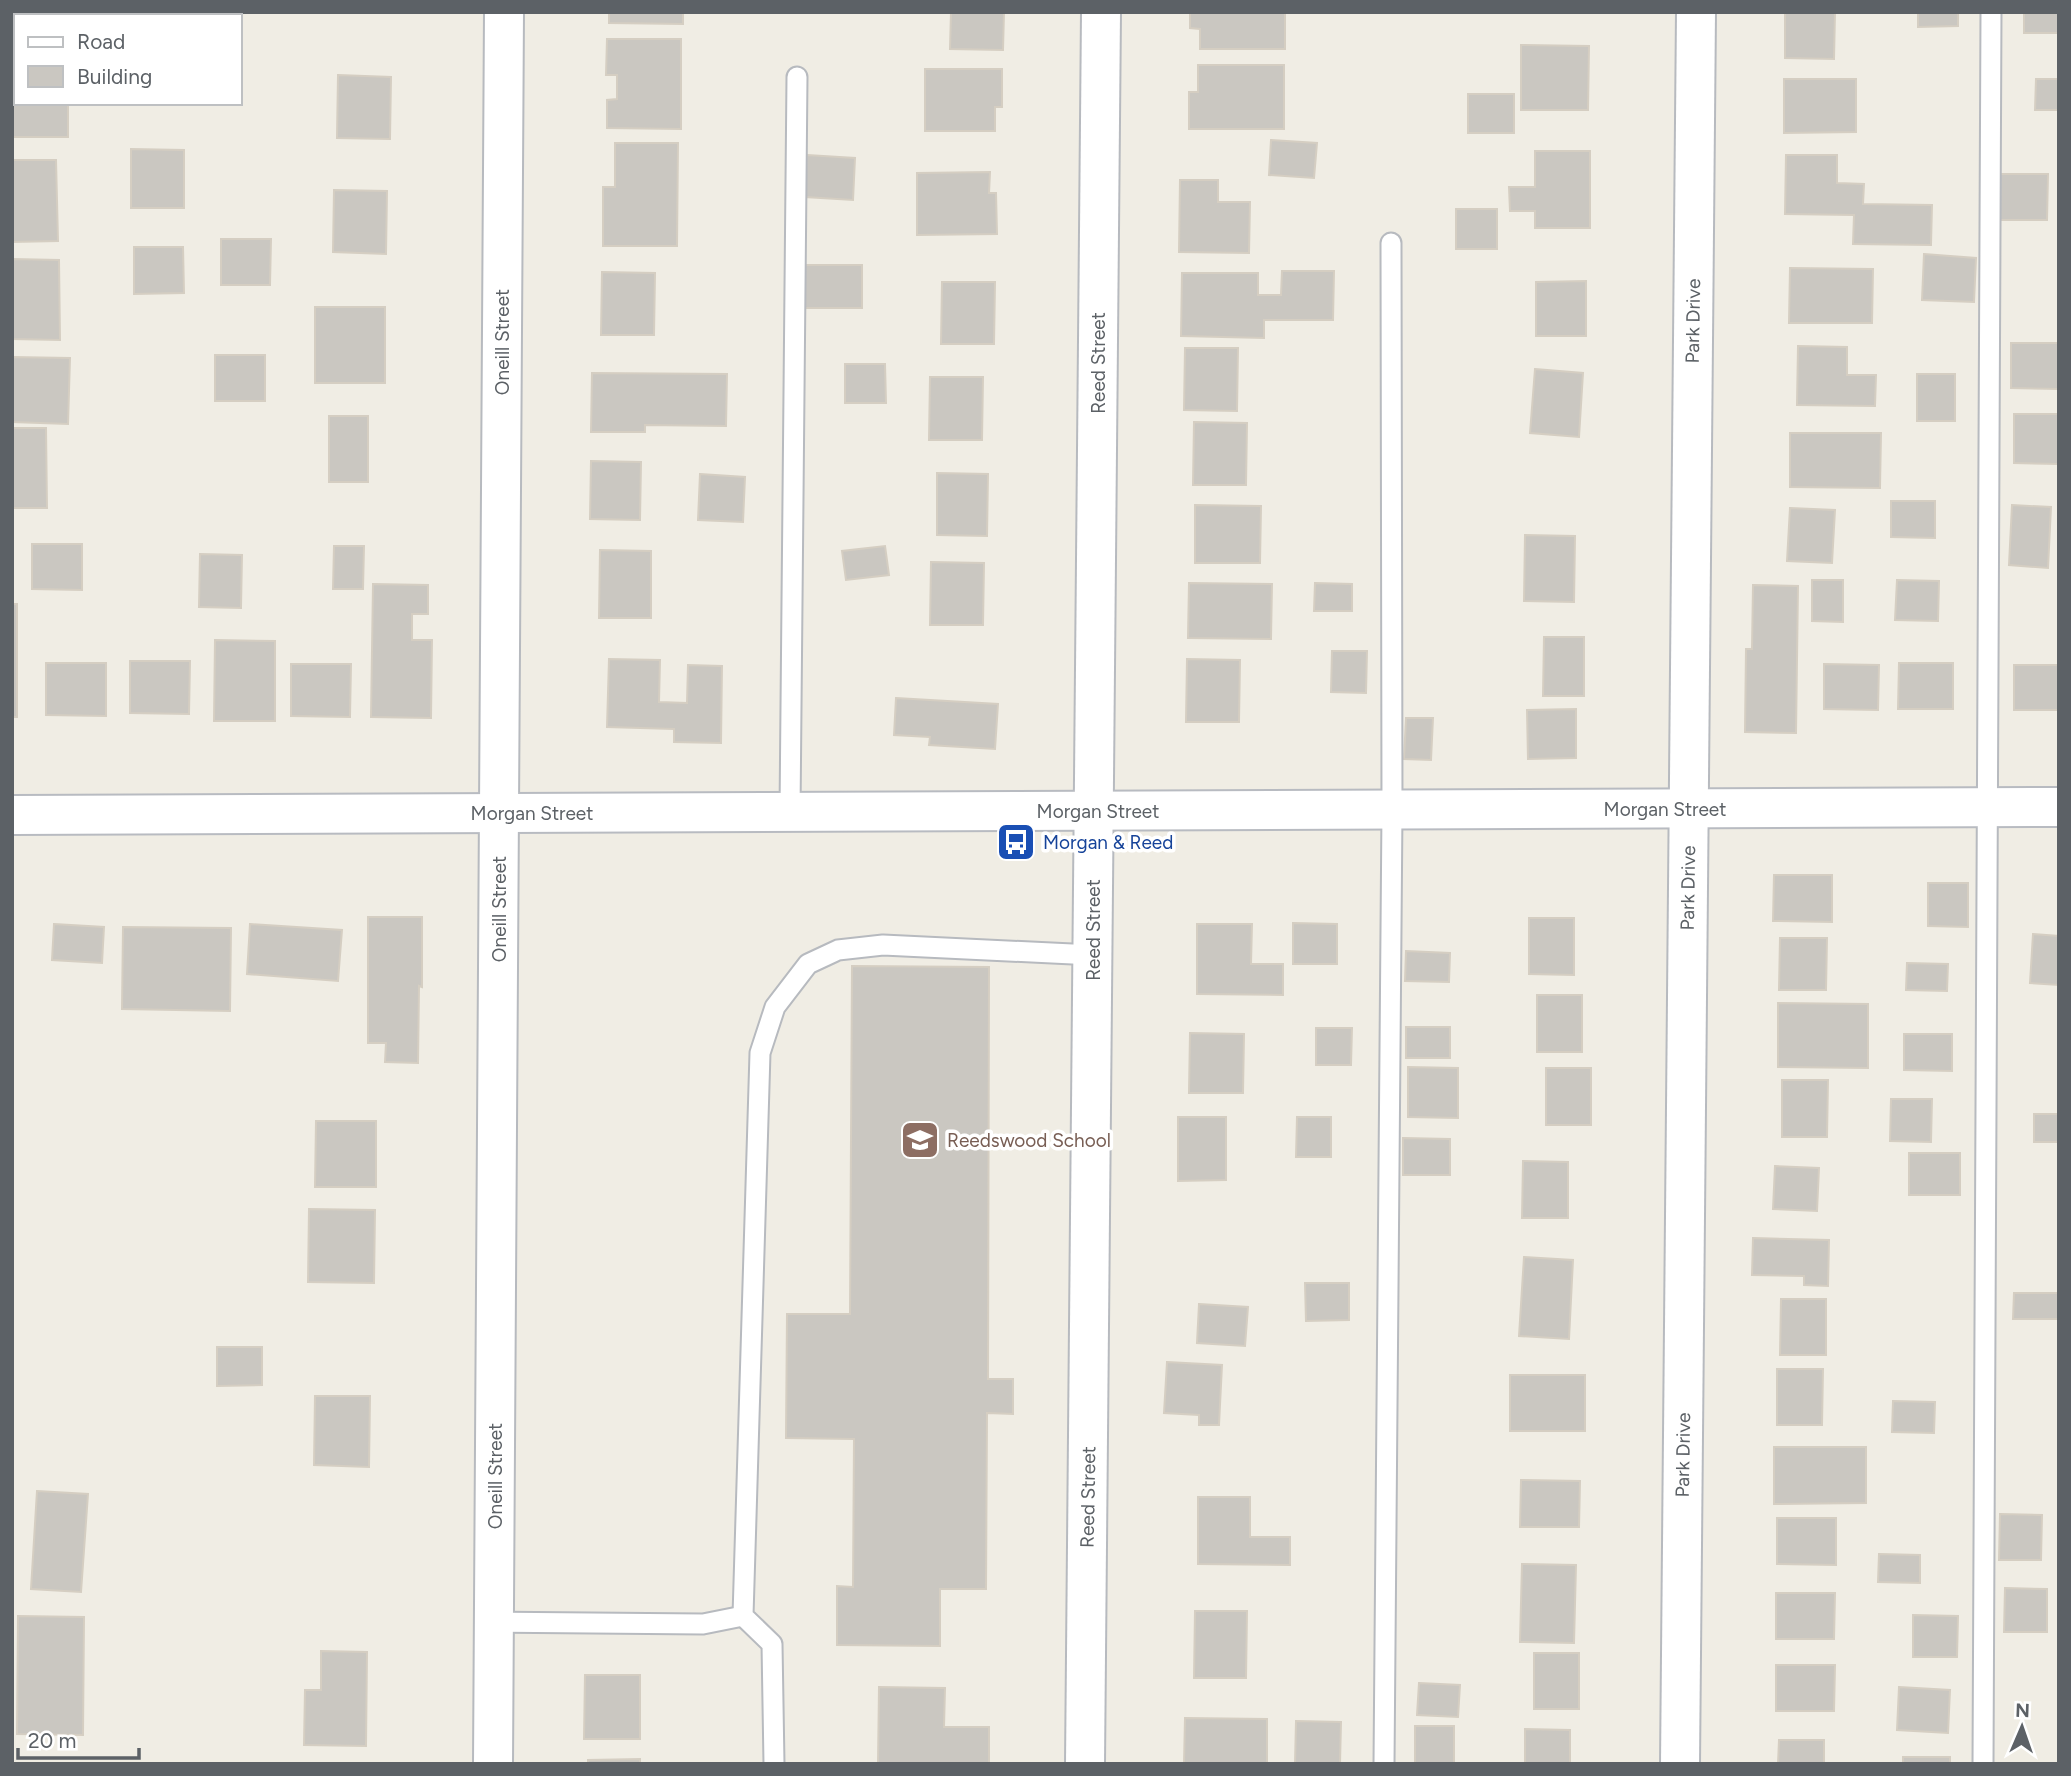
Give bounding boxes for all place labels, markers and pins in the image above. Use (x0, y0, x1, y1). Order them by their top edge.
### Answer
bus stop icon: Morgan & Reed (995, 821, 1037, 863)
place label: Morgan & Reed (1043, 831, 1173, 854)
school or university icon: Reedswood School (899, 1119, 941, 1161)
place label: Reedswood School (947, 1129, 1111, 1152)

